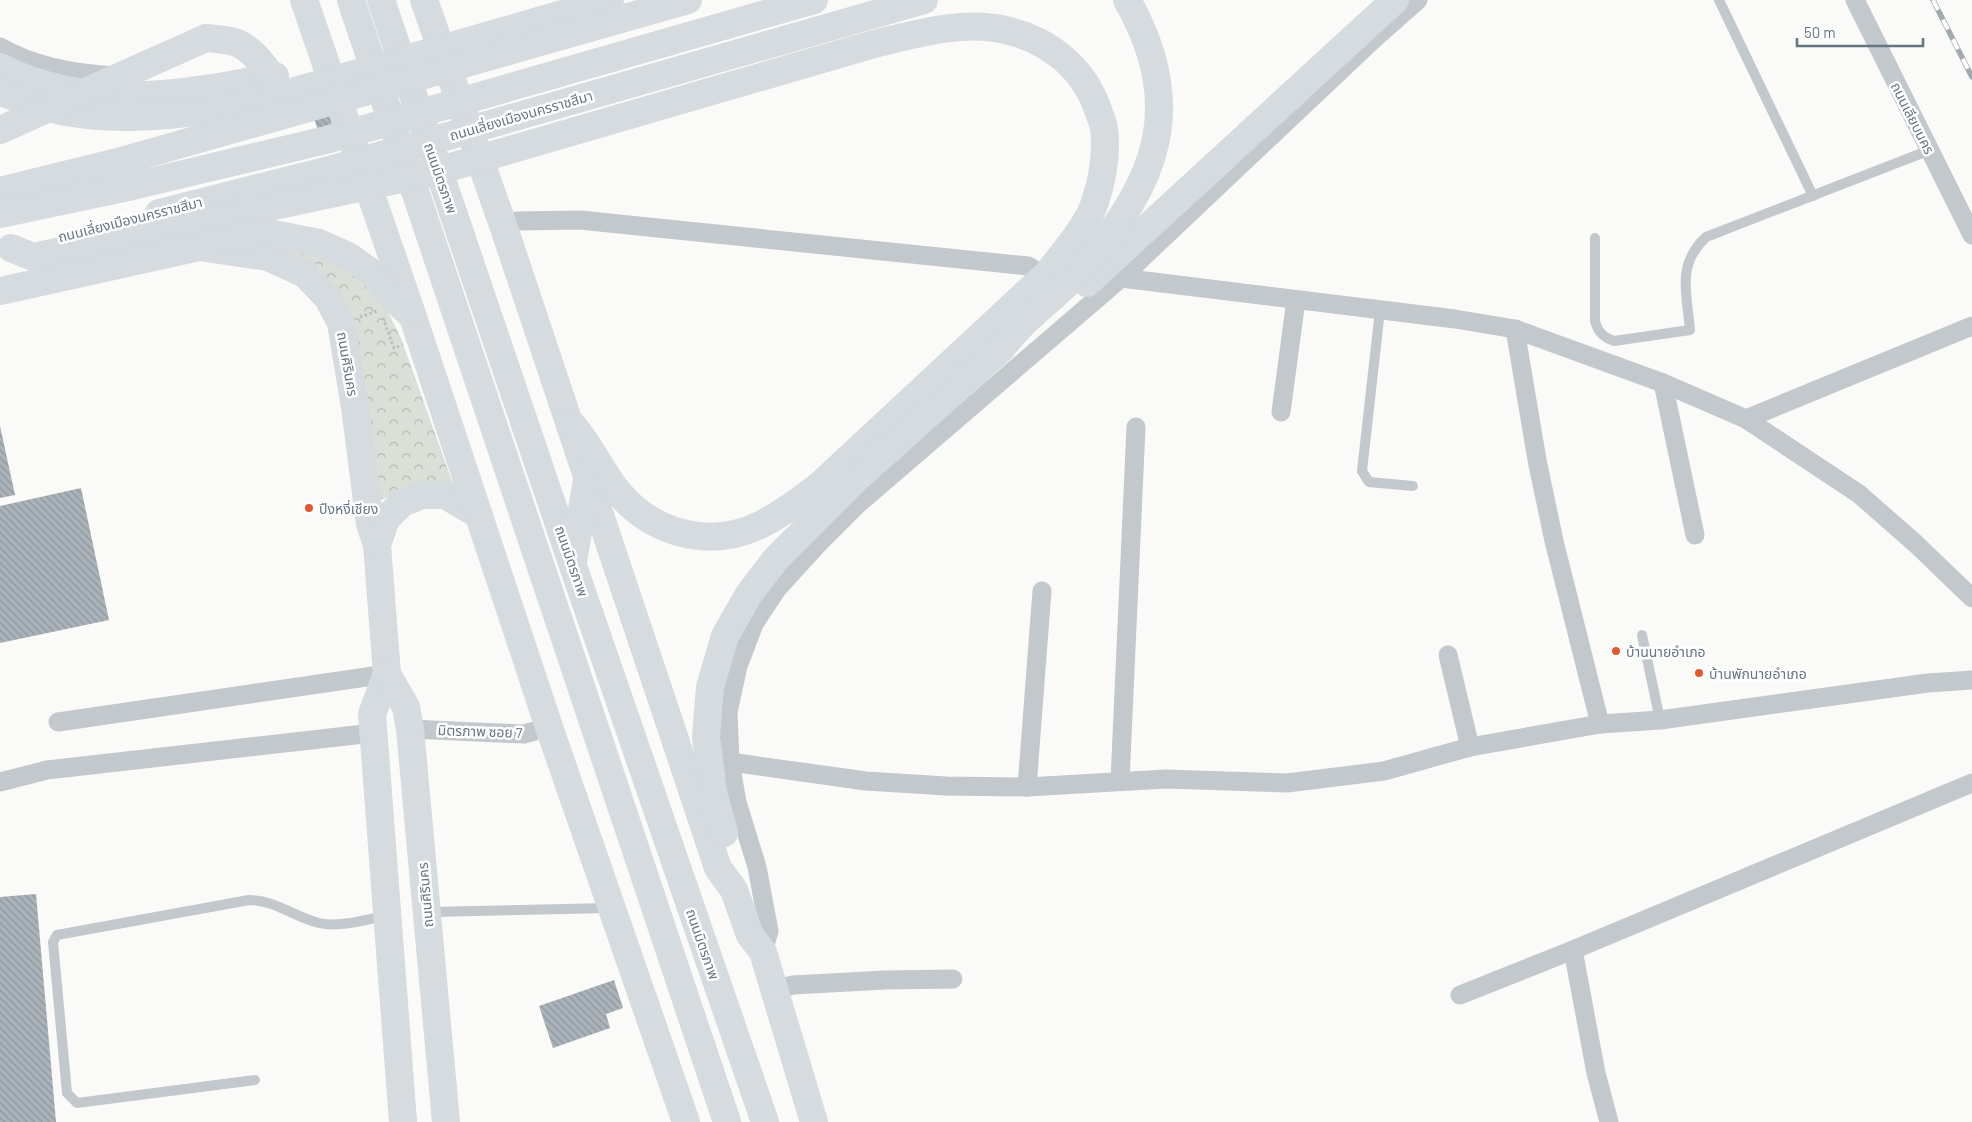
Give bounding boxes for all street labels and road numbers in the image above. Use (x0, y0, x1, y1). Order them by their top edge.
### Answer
street label: ถนนเลียบนคร (1888, 79, 1938, 157)
street label: ถนนเลี่ยงเมืองนครราชสีมา (447, 85, 595, 144)
street label: ถนนมิตรภาพ (421, 140, 461, 216)
street label: ถนนเลี่ยงเมืองนครราชสีมา (56, 192, 204, 245)
street label: ถนนศิรินคร (334, 330, 362, 398)
street label: ถนนมิตรภาพ (552, 523, 592, 599)
street label: มิตรภาพ ซอย 7 (437, 721, 523, 741)
street label: ถนนศิรินคร (414, 862, 436, 928)
street label: ถนนมิตรภาพ (683, 906, 723, 982)

